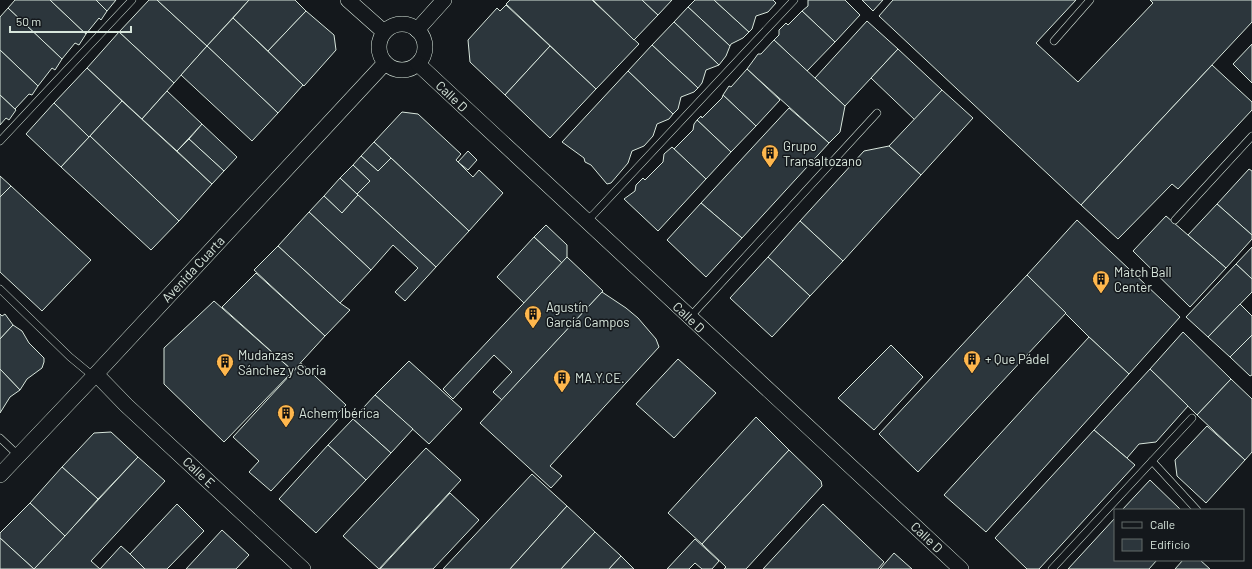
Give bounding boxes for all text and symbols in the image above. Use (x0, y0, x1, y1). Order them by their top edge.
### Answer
scale bar (10, 8, 131, 34)
text: 50 m (16, 14, 41, 28)
street label: Calle D (433, 77, 471, 115)
place label: Grupo Transaltozano (783, 138, 862, 169)
building icon: Grupo Transaltozano (760, 143, 780, 168)
street label: Avenida Cuarta (158, 233, 228, 305)
place label: Match Ball Center (1114, 264, 1172, 295)
building icon: Match Ball Center (1091, 269, 1111, 294)
street label: Calle D (670, 298, 708, 336)
place label: Agustín García Campos (546, 299, 630, 330)
building icon: Agustín García Campos (523, 304, 543, 329)
place label: Mudanzas Sánchez y Soria (238, 347, 326, 378)
building icon: + Que Pádel (962, 349, 982, 374)
place label: + Que Pádel (985, 351, 1049, 367)
building icon: Mudanzas Sánchez y Soria (215, 352, 235, 377)
building icon: MA.Y.CE. (552, 368, 572, 393)
place label: MA.Y.CE. (575, 370, 625, 386)
building icon: Achem Ibérica (276, 403, 296, 428)
place label: Achem Ibérica (299, 405, 379, 421)
street label: Calle E (180, 453, 218, 491)
legend (1114, 509, 1244, 561)
text: Calle (1150, 517, 1175, 531)
street label: Calle D (908, 518, 946, 556)
text: Edificio (1150, 537, 1190, 551)

